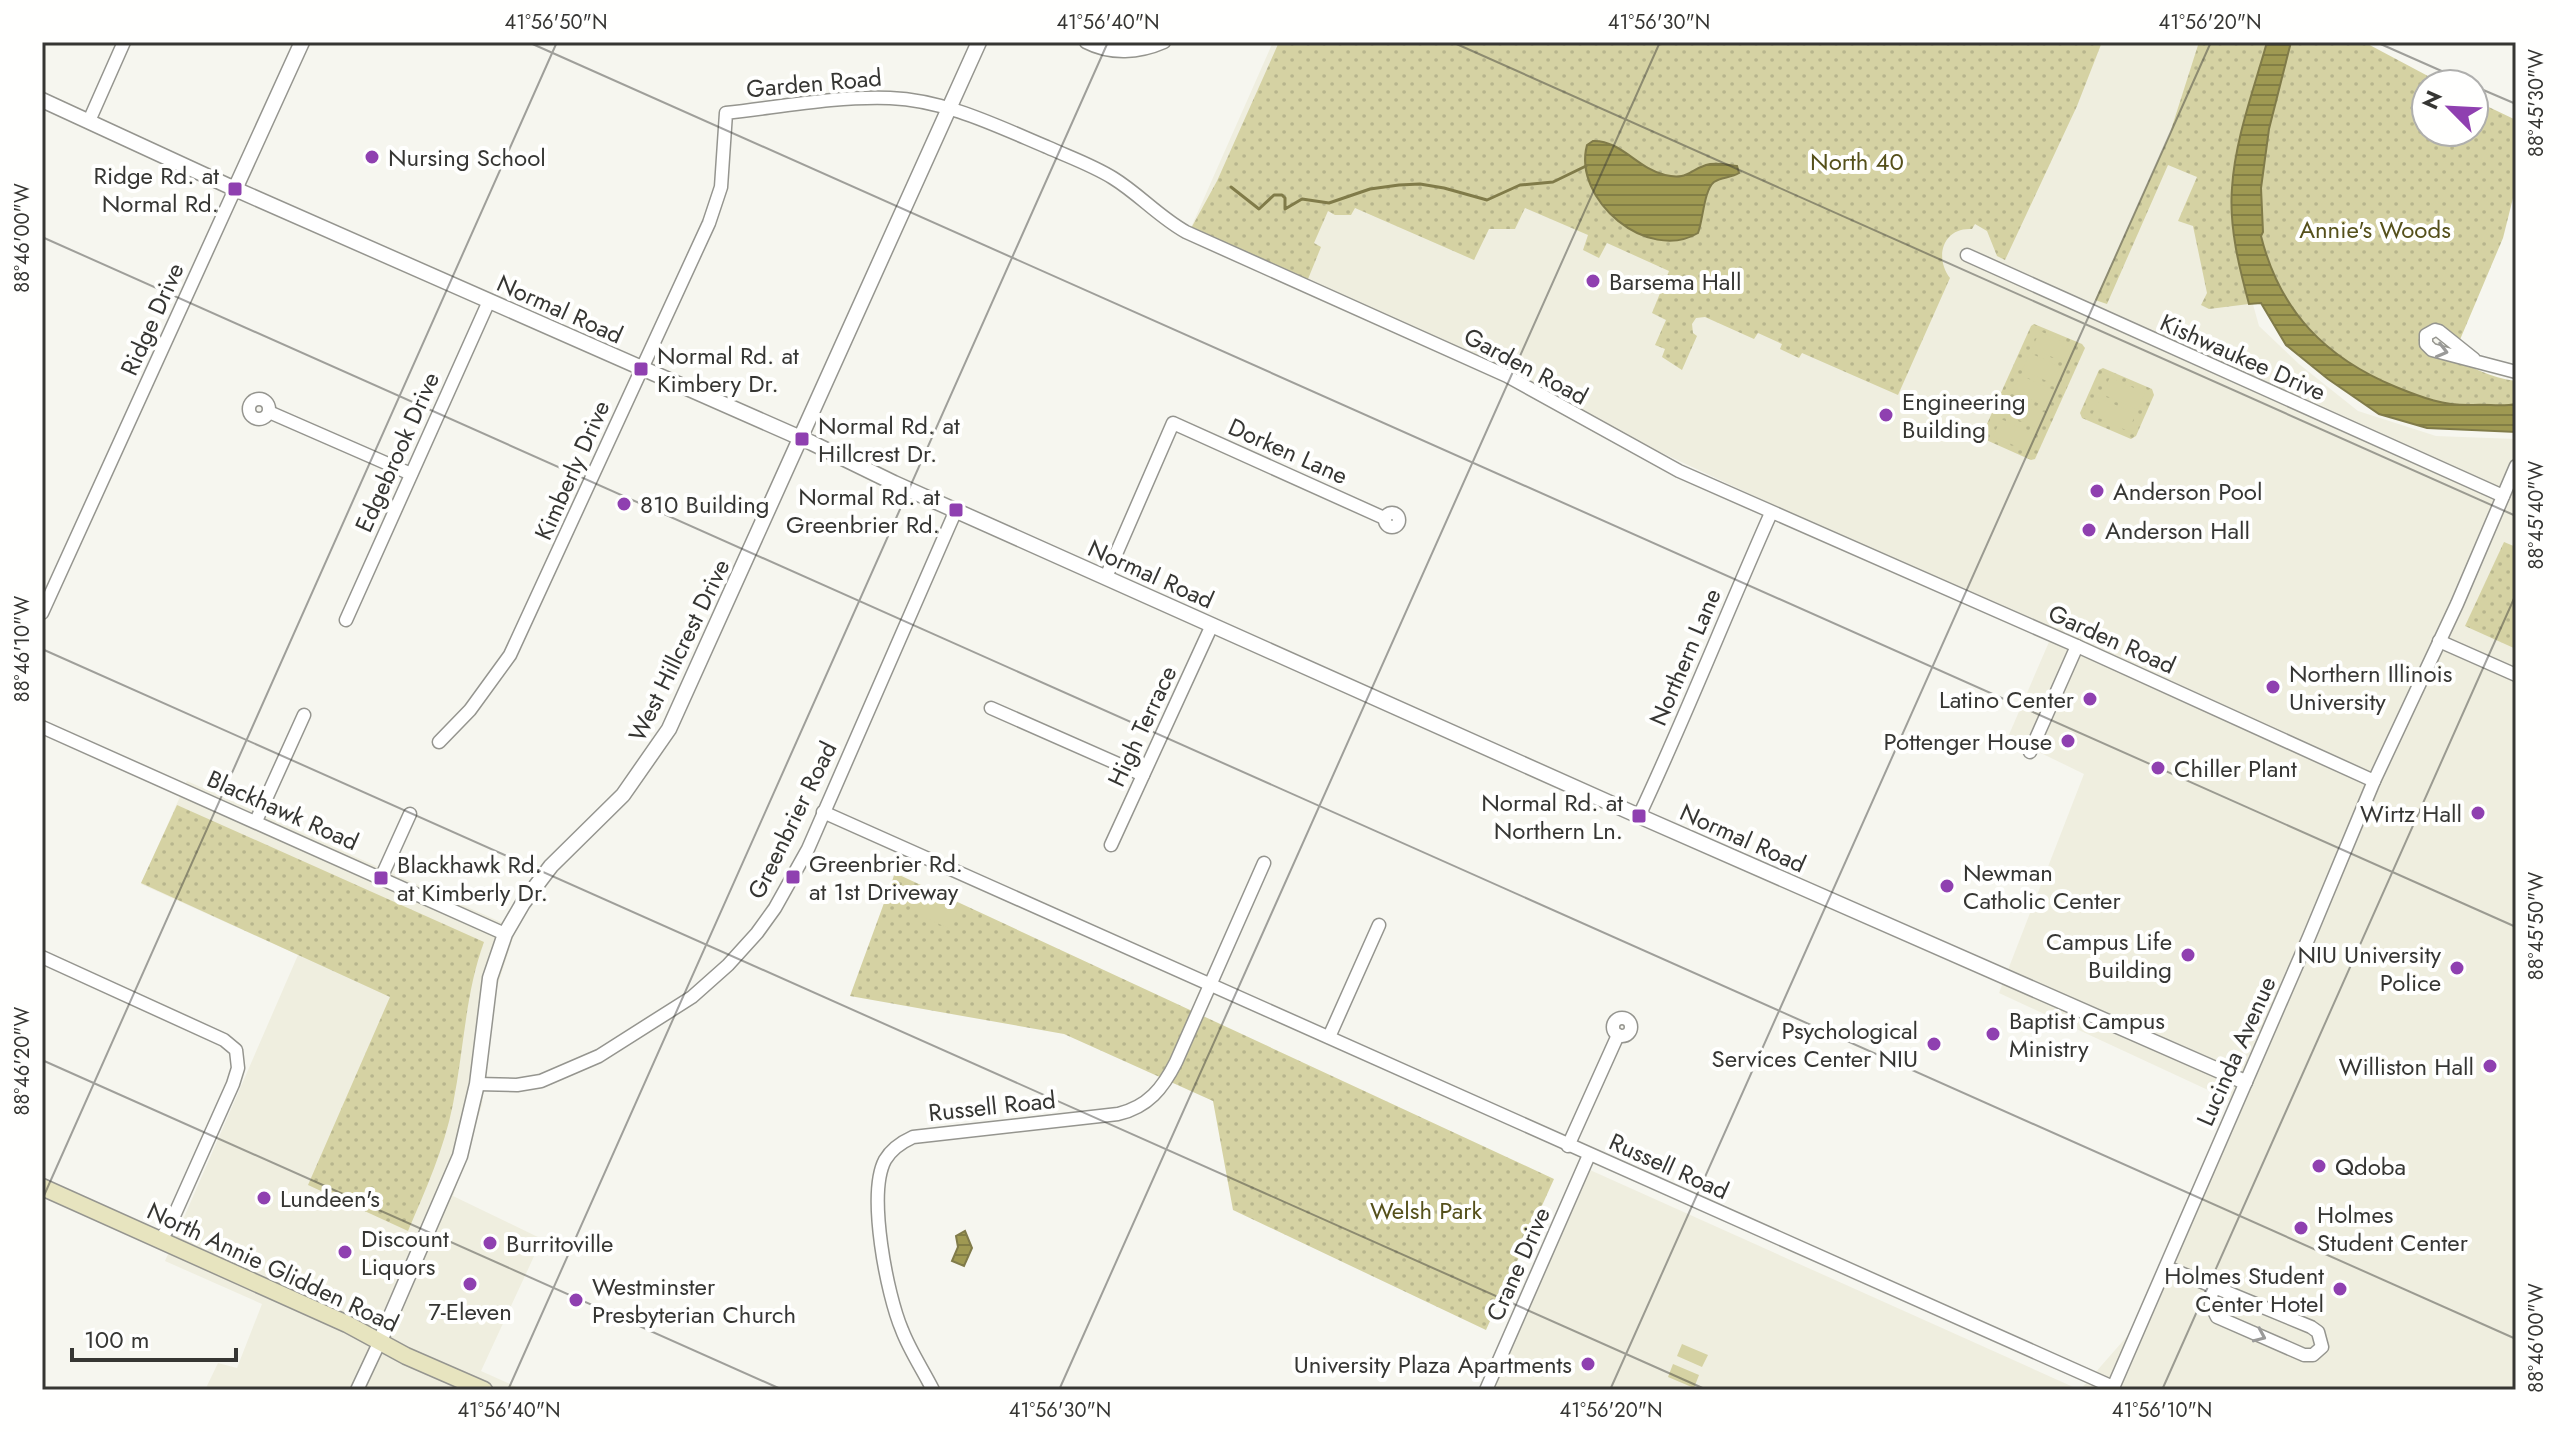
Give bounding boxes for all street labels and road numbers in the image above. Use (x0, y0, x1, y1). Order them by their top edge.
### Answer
street label: Garden Road (745, 60, 883, 106)
street label: Ridge Drive (112, 257, 192, 381)
street label: Normal Road (491, 266, 629, 352)
street label: Kishwaukee Drive (2155, 305, 2331, 409)
street label: Garden Road (1458, 319, 1594, 413)
street label: Edgebrook Drive (346, 366, 448, 538)
street label: Kimberly Drive (526, 395, 618, 545)
street label: Dorken Lane (1223, 409, 1353, 493)
street label: Normal Road (1082, 531, 1220, 617)
street label: West Hillcrest Drive (620, 553, 738, 747)
street label: Northern Lane (1640, 583, 1730, 731)
street label: Garden Road (2043, 595, 2181, 683)
street label: High Terrace (1099, 660, 1185, 792)
street label: Greenbrier Road (739, 735, 845, 905)
street label: Blackhawk Road (202, 761, 364, 859)
street label: Normal Road (1674, 795, 1812, 881)
street label: Lucinda Avenue (2187, 971, 2285, 1131)
street label: Russell Road (927, 1082, 1057, 1130)
street label: Russell Road (1604, 1124, 1734, 1208)
street label: North Annie Glidden Road (141, 1193, 405, 1341)
street label: Crane Drive (1477, 1201, 1559, 1327)

